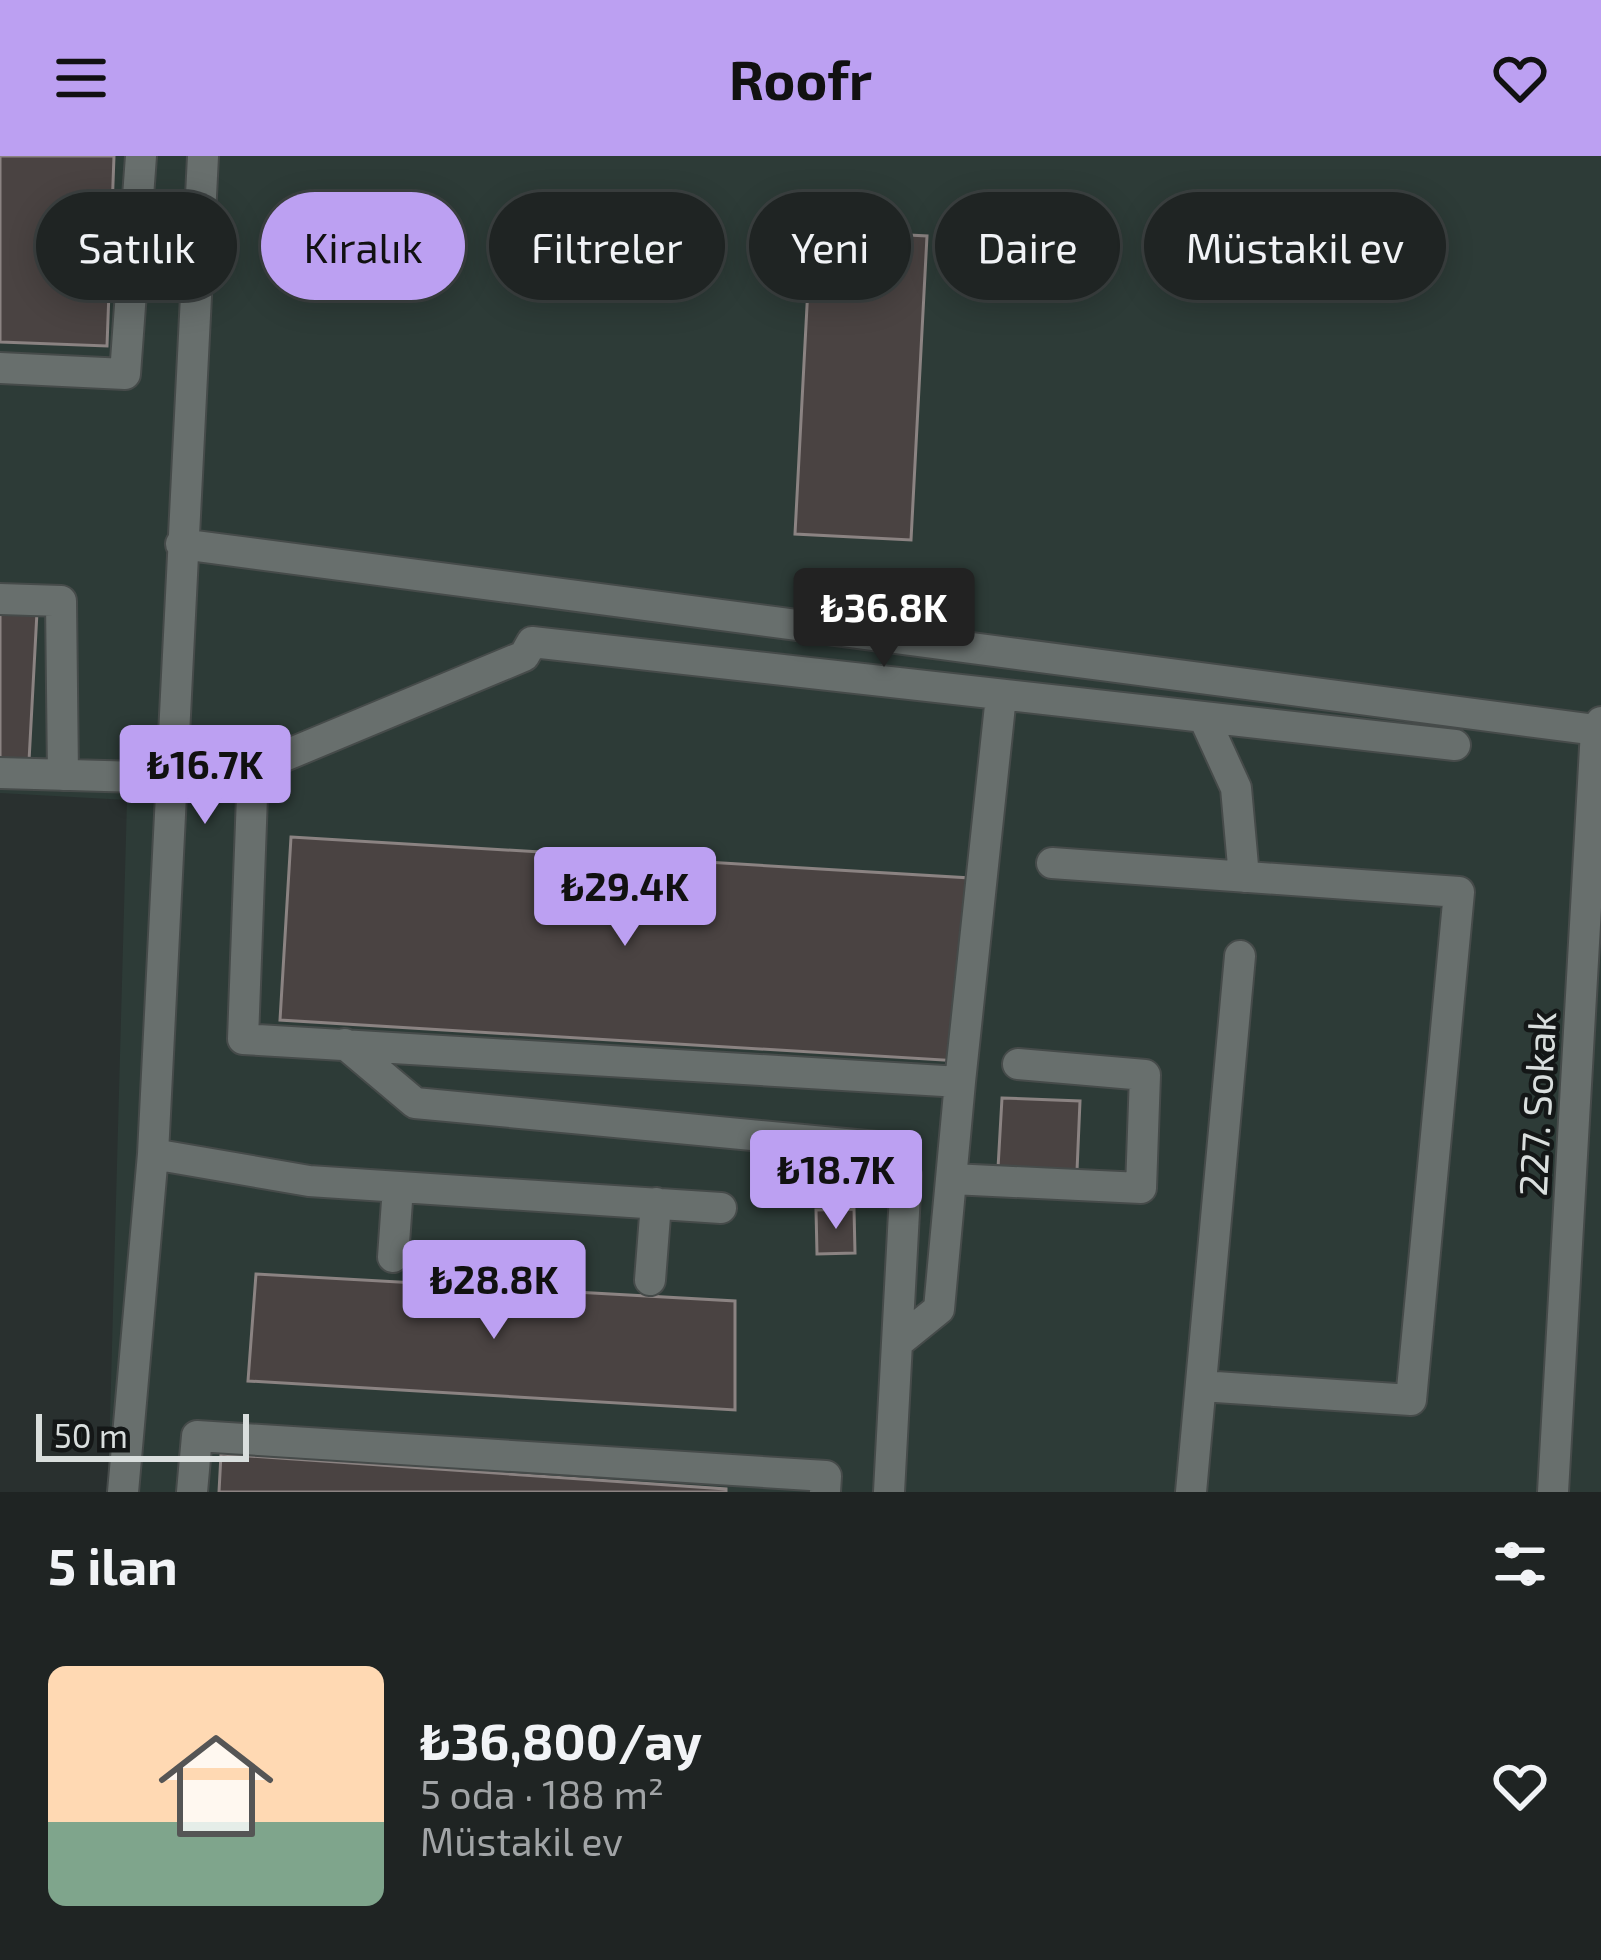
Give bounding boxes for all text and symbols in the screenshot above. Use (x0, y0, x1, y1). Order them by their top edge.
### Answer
icon: menu (48, 45, 114, 111)
icon: heart (1487, 45, 1553, 111)
text: Roofr (729, 46, 872, 111)
chip: Satılık (36, 192, 237, 300)
chip: Kiralık (261, 192, 465, 300)
chip: Filtreler (489, 192, 725, 300)
chip: Yeni (749, 192, 911, 300)
chip: Daire (935, 192, 1120, 300)
chip: Müstakil ev (1144, 192, 1446, 300)
pin: ₺36.8K (786, 568, 982, 670)
text: ₺36.8K (821, 583, 947, 630)
pin: ₺16.7K (107, 725, 303, 827)
text: ₺16.7K (147, 740, 263, 787)
pin: ₺29.4K (527, 847, 723, 949)
text: ₺29.4K (561, 862, 689, 909)
street label: 227. Sokak (1508, 1010, 1564, 1198)
pin: ₺18.7K (738, 1130, 934, 1232)
text: ₺18.7K (777, 1145, 895, 1192)
pin: ₺28.8K (396, 1240, 592, 1342)
text: ₺28.8K (430, 1255, 558, 1302)
scale bar (36, 1408, 249, 1461)
text: 50 m (54, 1415, 128, 1455)
icon: filters (1487, 1531, 1553, 1597)
text: 5 ilan (48, 1534, 178, 1595)
text: ₺36,800/ay (420, 1709, 702, 1770)
icon: home (144, 1714, 288, 1858)
icon: heart (1487, 1753, 1553, 1819)
text: 5 oda · 188 m² (420, 1770, 664, 1817)
text: Müstakil ev (420, 1817, 623, 1864)

